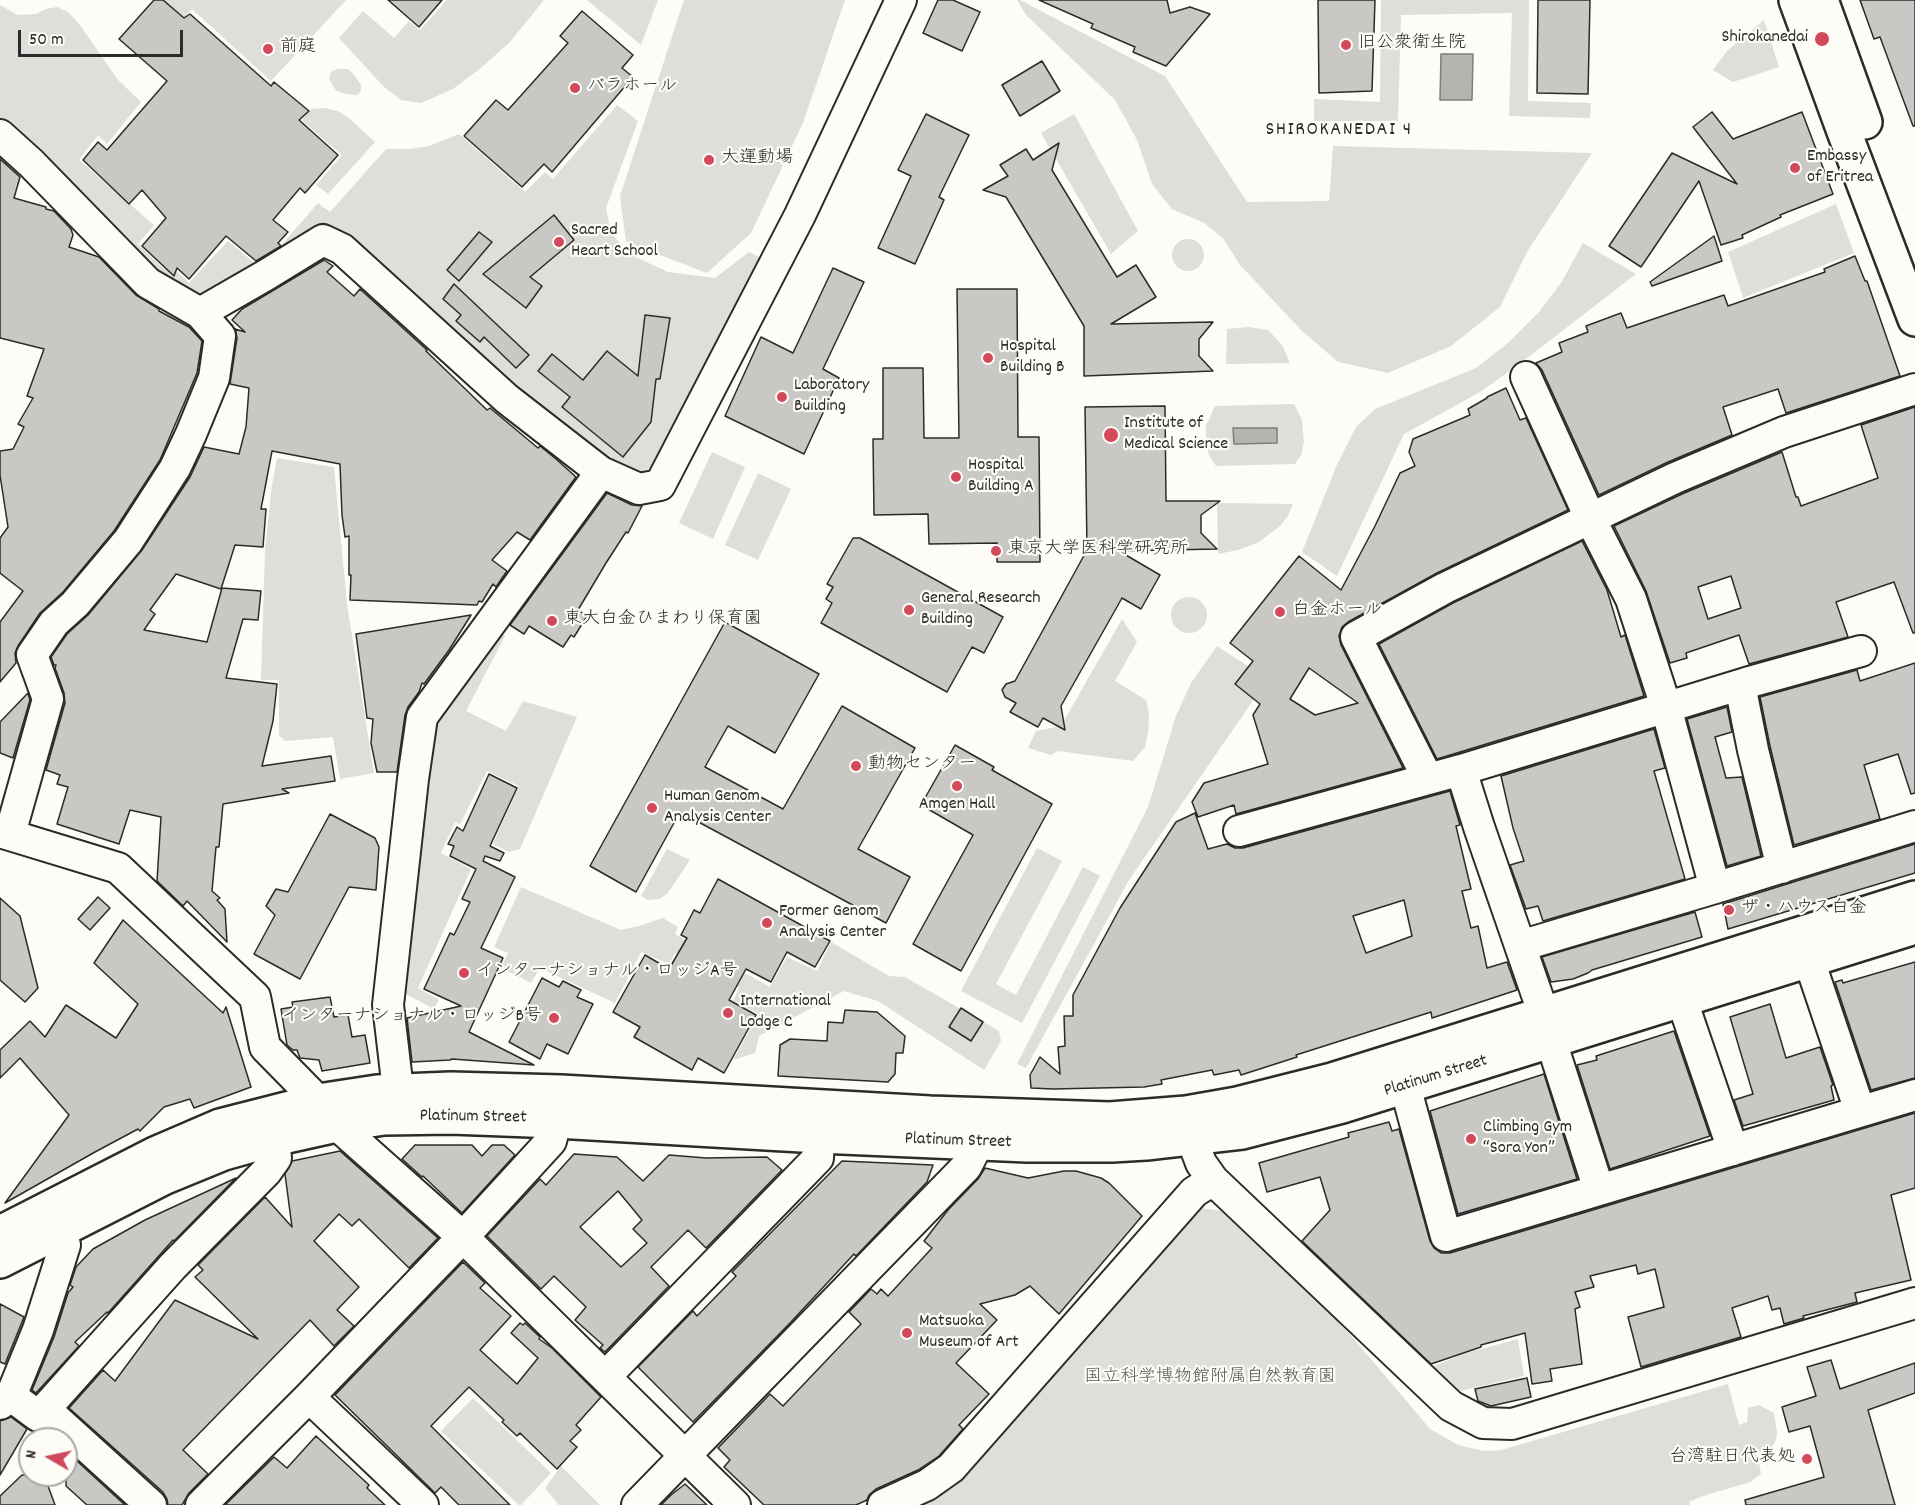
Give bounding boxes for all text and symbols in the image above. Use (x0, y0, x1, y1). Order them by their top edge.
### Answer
scale bar (21, 18, 186, 56)
text: 50 m (29, 28, 64, 53)
place label: Shirokanedai (1722, 28, 1808, 50)
marker: Shirokanedai (1813, 30, 1831, 48)
place label: 旧公衆衛生院 (1358, 34, 1466, 56)
place label: 前庭 (280, 38, 316, 60)
marker: 旧公衆衛生院 (1339, 38, 1353, 52)
marker: 前庭 (261, 42, 275, 56)
place label: バラホール (587, 77, 677, 99)
marker: バラホール (568, 81, 582, 95)
district label: SHIROKANEDAI 4 (1266, 119, 1412, 143)
place label: Embassy of Eritrea (1807, 147, 1873, 190)
place label: 大運動場 (721, 149, 793, 171)
marker: 大運動場 (702, 153, 716, 167)
marker: Embassy of Eritrea (1788, 161, 1802, 175)
place label: Sacred Heart School (571, 221, 658, 264)
marker: Sacred Heart School (552, 235, 566, 249)
place label: Hospital Building B (1000, 337, 1064, 380)
marker: Hospital Building B (981, 351, 995, 365)
place label: Laboratory Building (794, 376, 869, 418)
marker: Laboratory Building (775, 390, 789, 404)
place label: Institute of Medical Science (1124, 414, 1228, 456)
marker: Institute of Medical Science (1102, 426, 1120, 444)
place label: Hospital Building A (968, 456, 1034, 498)
marker: Hospital Building A (949, 470, 963, 484)
place label: 東京大学医科学研究所 (1008, 540, 1188, 562)
marker: 東京大学医科学研究所 (989, 544, 1003, 558)
place label: General Research Building (921, 589, 1041, 632)
place label: 白金ホール (1292, 601, 1382, 623)
marker: General Research Building (902, 603, 916, 617)
marker: 白金ホール (1273, 605, 1287, 619)
place label: 東大白金ひまわり保育園 (564, 610, 762, 632)
marker: 東大白金ひまわり保育園 (545, 614, 559, 628)
place label: 動物センター (868, 755, 976, 777)
marker: 動物センター (849, 759, 863, 773)
marker: Amgen Hall (950, 779, 964, 793)
place label: Human Genom Analysis Center (664, 787, 771, 830)
place label: Amgen Hall (919, 795, 995, 817)
marker: Human Genom Analysis Center (645, 801, 659, 815)
place label: ザ・ハウス白金 (1741, 899, 1867, 921)
place label: Former Genom Analysis Center (779, 902, 886, 944)
marker: ザ・ハウス白金 (1722, 903, 1736, 917)
marker: Former Genom Analysis Center (760, 916, 774, 930)
place label: インターナショナル・ロッジA号 (476, 962, 738, 984)
marker: インターナショナル・ロッジA号 (457, 966, 471, 980)
place label: International Lodge C (740, 992, 831, 1034)
marker: International Lodge C (721, 1006, 735, 1020)
place label: インターナショナル・ロッジB号 (281, 1007, 542, 1029)
marker: インターナショナル・ロッジB号 (547, 1011, 561, 1025)
street label: Platinum Street (1382, 1051, 1490, 1103)
street label: Platinum Street (419, 1106, 527, 1130)
place label: Climbing Gym “Sora Yon” (1483, 1118, 1572, 1160)
street label: Platinum Street (904, 1129, 1012, 1155)
marker: Climbing Gym “Sora Yon” (1464, 1132, 1478, 1146)
place label: Matsuoka Museum of Art (919, 1312, 1019, 1354)
marker: Matsuoka Museum of Art (900, 1326, 914, 1340)
park label: 国立科学博物館附属自然教育園 (1084, 1368, 1336, 1390)
north arrow (18, 1427, 78, 1487)
place label: 台湾駐日代表処 (1669, 1448, 1795, 1470)
text: N (20, 1449, 44, 1460)
marker: 台湾駐日代表処 (1800, 1452, 1814, 1466)

